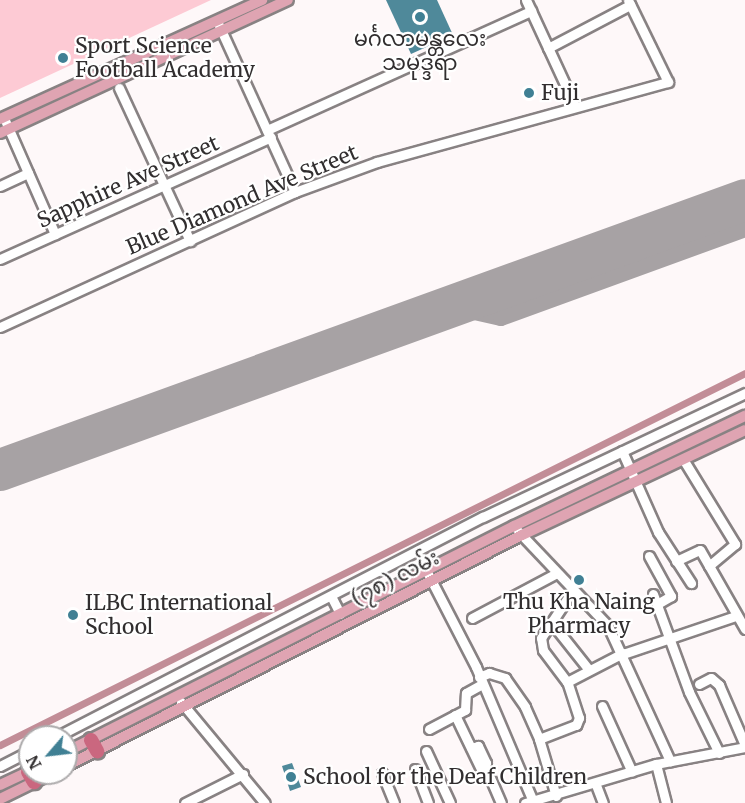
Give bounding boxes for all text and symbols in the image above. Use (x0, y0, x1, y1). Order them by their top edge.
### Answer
marker: မင်္ဂလာမန္တလေး သမုဒ္ဒရာ (413, 10, 427, 24)
place label: မင်္ဂလာမန္တလေး သမုဒ္ဒရာ (354, 26, 486, 76)
place label: Sport Science Football Academy (75, 33, 255, 83)
marker: Sport Science Football Academy (56, 51, 70, 65)
place label: Fuji (541, 80, 579, 106)
marker: Fuji (522, 86, 536, 100)
street label: Sapphire Ave Street (33, 131, 223, 233)
street label: Blue Diamond Ave Street (123, 140, 361, 260)
street label: (၇၈) လမ်း (347, 545, 443, 611)
marker: Thu Kha Naing Pharmacy (572, 573, 586, 587)
place label: Thu Kha Naing Pharmacy (503, 589, 655, 639)
place label: ILBC International School (85, 590, 273, 640)
marker: ILBC International School (66, 608, 80, 622)
north arrow (18, 725, 78, 785)
text: N (22, 752, 46, 773)
place label: School for the Deaf Children (303, 764, 587, 790)
marker: School for the Deaf Children (284, 770, 298, 784)

